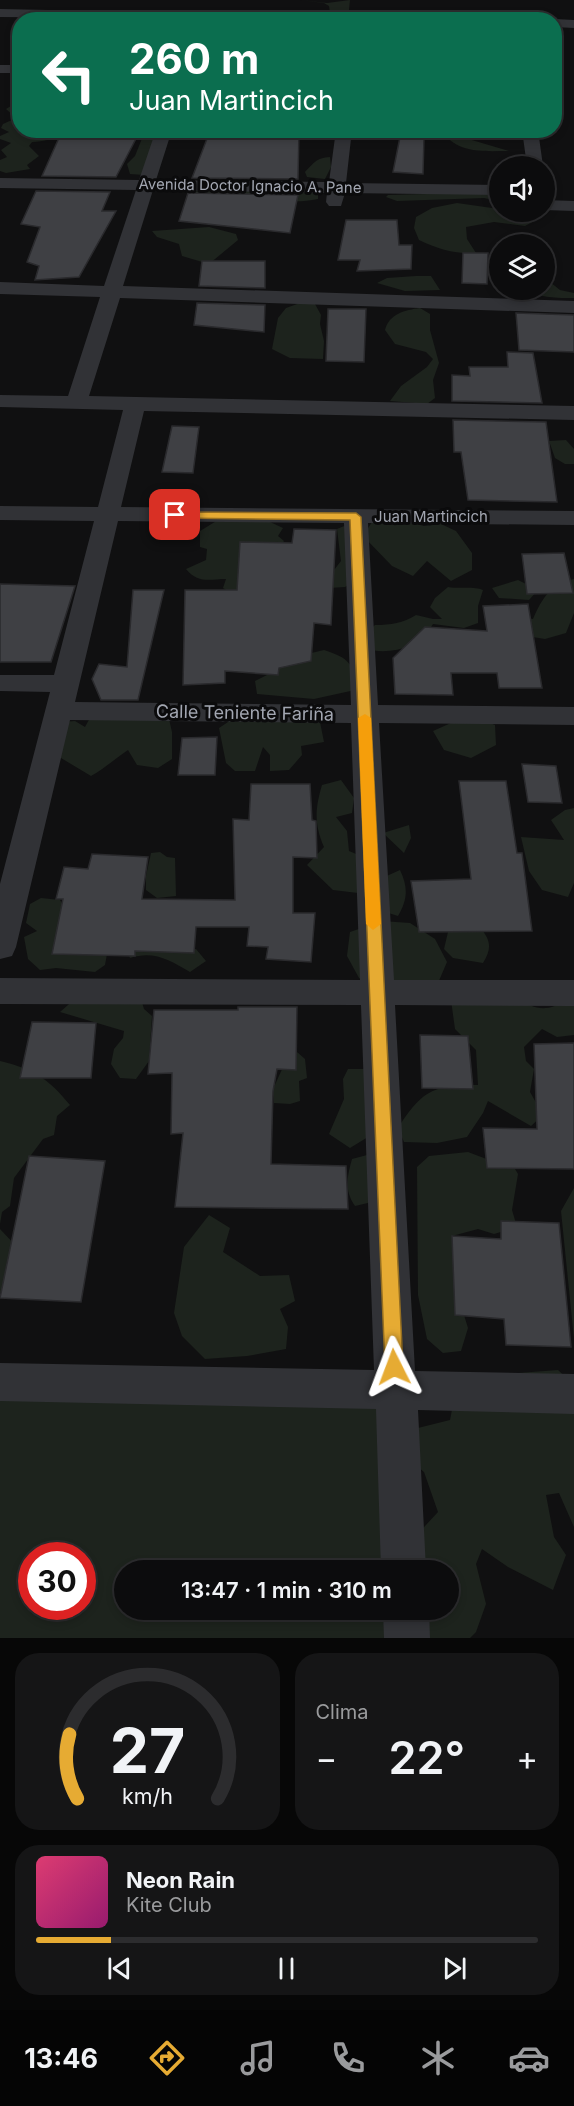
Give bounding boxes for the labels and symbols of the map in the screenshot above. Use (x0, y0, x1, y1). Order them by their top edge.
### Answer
street label: Avenida Doctor Ignacio A. Pane (138, 174, 362, 197)
pin (149, 489, 200, 540)
street label: Juan Martincich (374, 507, 488, 526)
street label: Calle Teniente Fariña (156, 700, 334, 725)
position arrow (362, 1335, 426, 1399)
speed limit sign: 30 (18, 1542, 96, 1620)

